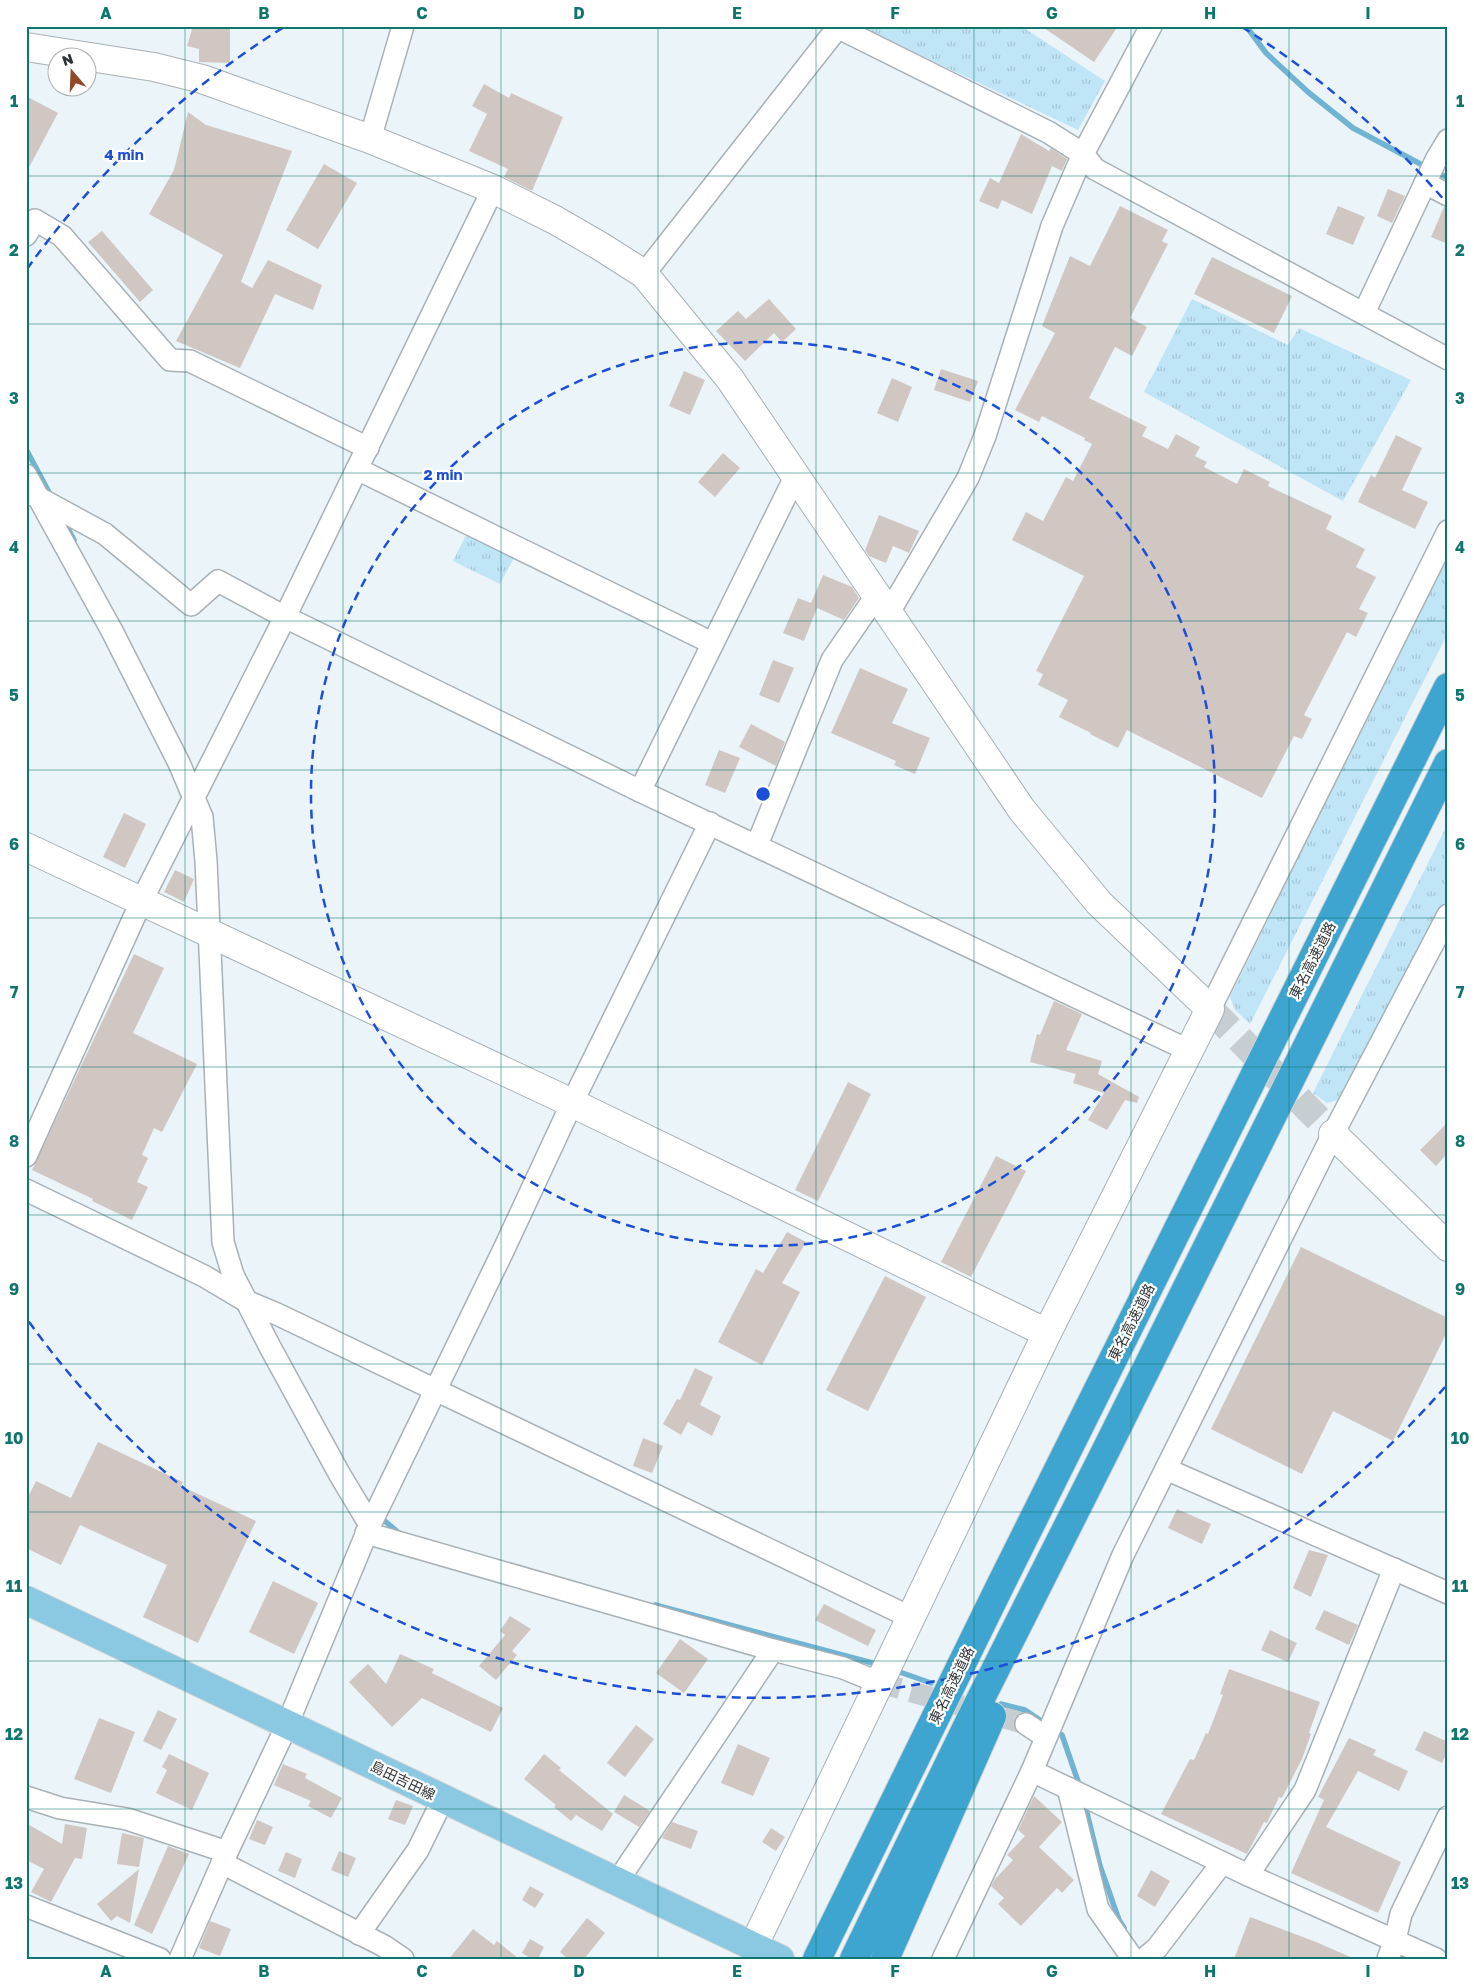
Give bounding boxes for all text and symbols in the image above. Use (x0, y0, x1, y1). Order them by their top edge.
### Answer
text: A (100, 3, 112, 23)
text: B (258, 3, 270, 23)
text: C (416, 3, 428, 23)
text: D (573, 3, 585, 23)
text: E (732, 3, 742, 23)
text: F (890, 3, 900, 23)
text: G (1046, 3, 1058, 23)
text: H (1204, 3, 1216, 23)
text: I (1365, 3, 1371, 23)
north arrow (48, 48, 98, 98)
text: N (60, 49, 75, 69)
text: 1 (10, 91, 18, 111)
text: 1 (1456, 91, 1464, 111)
text: 4 min (104, 145, 144, 163)
text: 2 (9, 240, 19, 260)
text: 2 (1455, 240, 1465, 260)
text: 3 (9, 388, 19, 408)
text: 3 (1455, 388, 1465, 408)
text: 2 min (423, 465, 463, 483)
text: 4 (9, 537, 19, 557)
text: 4 (1455, 537, 1465, 557)
text: 5 (9, 685, 19, 705)
text: 5 (1455, 685, 1465, 705)
centre of rings (754, 785, 772, 803)
text: 6 (9, 834, 19, 854)
text: 6 (1455, 834, 1465, 854)
street label: 東名高速道路 (1285, 919, 1339, 1001)
text: 7 (10, 982, 19, 1002)
text: 7 (1456, 982, 1465, 1002)
text: 8 (9, 1131, 19, 1151)
text: 8 (1455, 1131, 1465, 1151)
text: 9 (9, 1279, 19, 1299)
text: 9 (1455, 1279, 1465, 1299)
street label: 東名高速道路 (1104, 1281, 1158, 1363)
text: 10 (5, 1428, 23, 1448)
text: 10 (1451, 1428, 1469, 1448)
text: 11 (6, 1576, 22, 1596)
text: 11 (1452, 1576, 1468, 1596)
street label: 東名高速道路 (925, 1644, 977, 1726)
text: 12 (5, 1724, 23, 1744)
text: 12 (1451, 1724, 1469, 1744)
street label: 島田吉田線 (368, 1757, 438, 1803)
text: 13 (5, 1873, 23, 1893)
text: 13 (1451, 1873, 1469, 1893)
text: A (100, 1961, 112, 1981)
text: B (258, 1961, 270, 1981)
text: C (416, 1961, 428, 1981)
text: D (573, 1961, 585, 1981)
text: E (732, 1961, 742, 1981)
text: F (890, 1961, 900, 1981)
text: G (1046, 1961, 1058, 1981)
text: H (1204, 1961, 1216, 1981)
text: I (1365, 1961, 1371, 1981)

